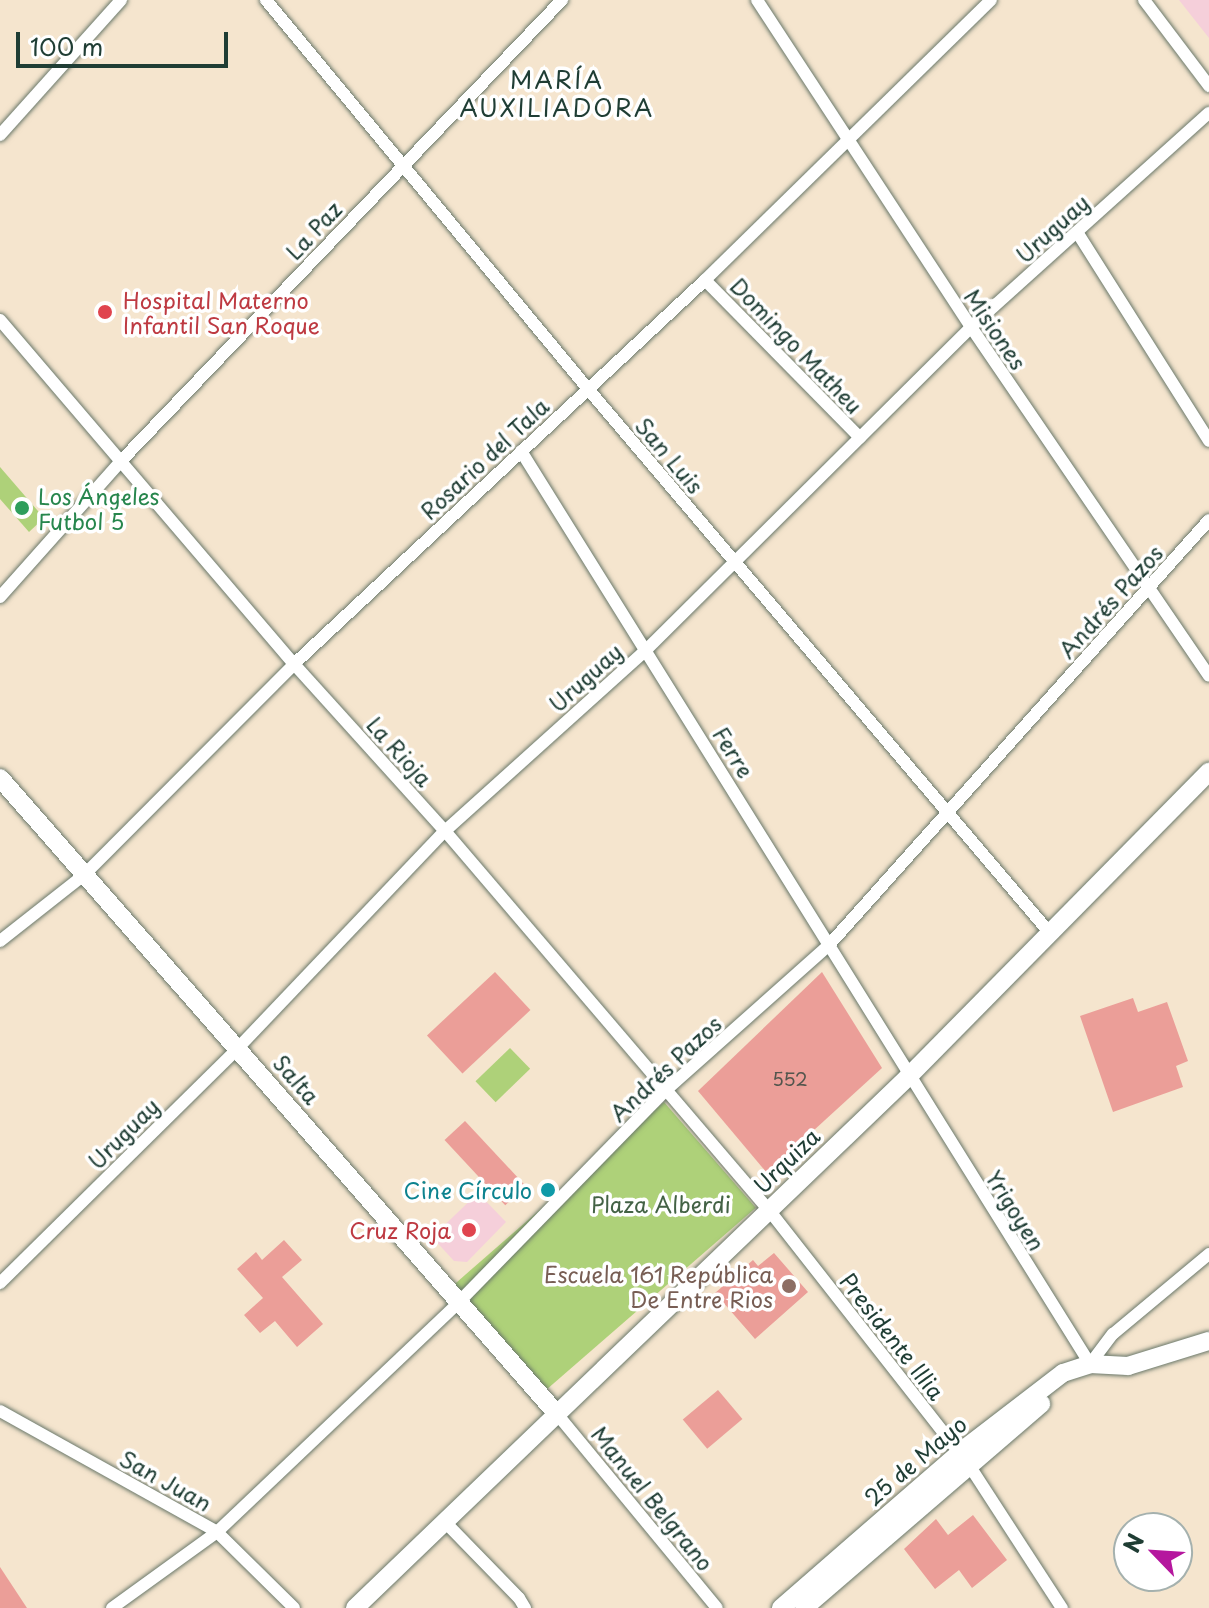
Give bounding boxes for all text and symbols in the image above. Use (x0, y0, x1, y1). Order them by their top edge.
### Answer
scale bar (20, 16, 232, 66)
text: 100 m (30, 28, 103, 64)
district label: MARÍA AUXILIADORA (462, 66, 652, 122)
street label: Uruguay (1010, 188, 1094, 268)
street label: La Paz (280, 195, 346, 265)
street label: Domingo Matheu (726, 272, 868, 418)
street label: Misiones (960, 284, 1032, 374)
place label: Hospital Materno Infantil San Roque (123, 286, 319, 338)
marker: Hospital Materno Infantil San Roque (94, 301, 116, 323)
street label: Rosario del Tala (414, 391, 554, 525)
street label: San Luis (631, 412, 709, 498)
place label: Los Ángeles Futbol 5 (38, 482, 163, 534)
marker: Los Ángeles Futbol 5 (13, 499, 31, 517)
street label: Andrés Pazos (1052, 539, 1168, 663)
street label: Uruguay (543, 637, 627, 717)
street label: La Rioja (361, 710, 439, 792)
street label: Ferre (708, 722, 760, 782)
street label: Andrés Pazos (604, 1009, 726, 1127)
street label: Salta (269, 1049, 325, 1109)
house number: 552 (772, 1068, 808, 1090)
street label: Uruguay (82, 1092, 164, 1174)
street label: Urquiza (748, 1122, 824, 1198)
street label: Yrigoyen (981, 1165, 1051, 1255)
place label: Cine Círculo (402, 1177, 532, 1203)
marker: Cine Círculo (539, 1181, 557, 1199)
park label: Plaza Alberdi (591, 1191, 731, 1217)
place label: Cruz Roja (348, 1217, 451, 1243)
marker: Cruz Roja (458, 1219, 480, 1241)
place label: Escuela 161 República De Entre Rios (544, 1260, 773, 1312)
street label: Presidente Illia (835, 1267, 951, 1405)
marker: Escuela 161 República De Entre Rios (780, 1277, 798, 1295)
street label: 25 de Mayo (858, 1409, 972, 1511)
street label: Manuel Belgrano (586, 1420, 720, 1576)
street label: San Juan (116, 1444, 216, 1516)
north arrow (1113, 1512, 1193, 1592)
text: N (1114, 1528, 1151, 1557)

